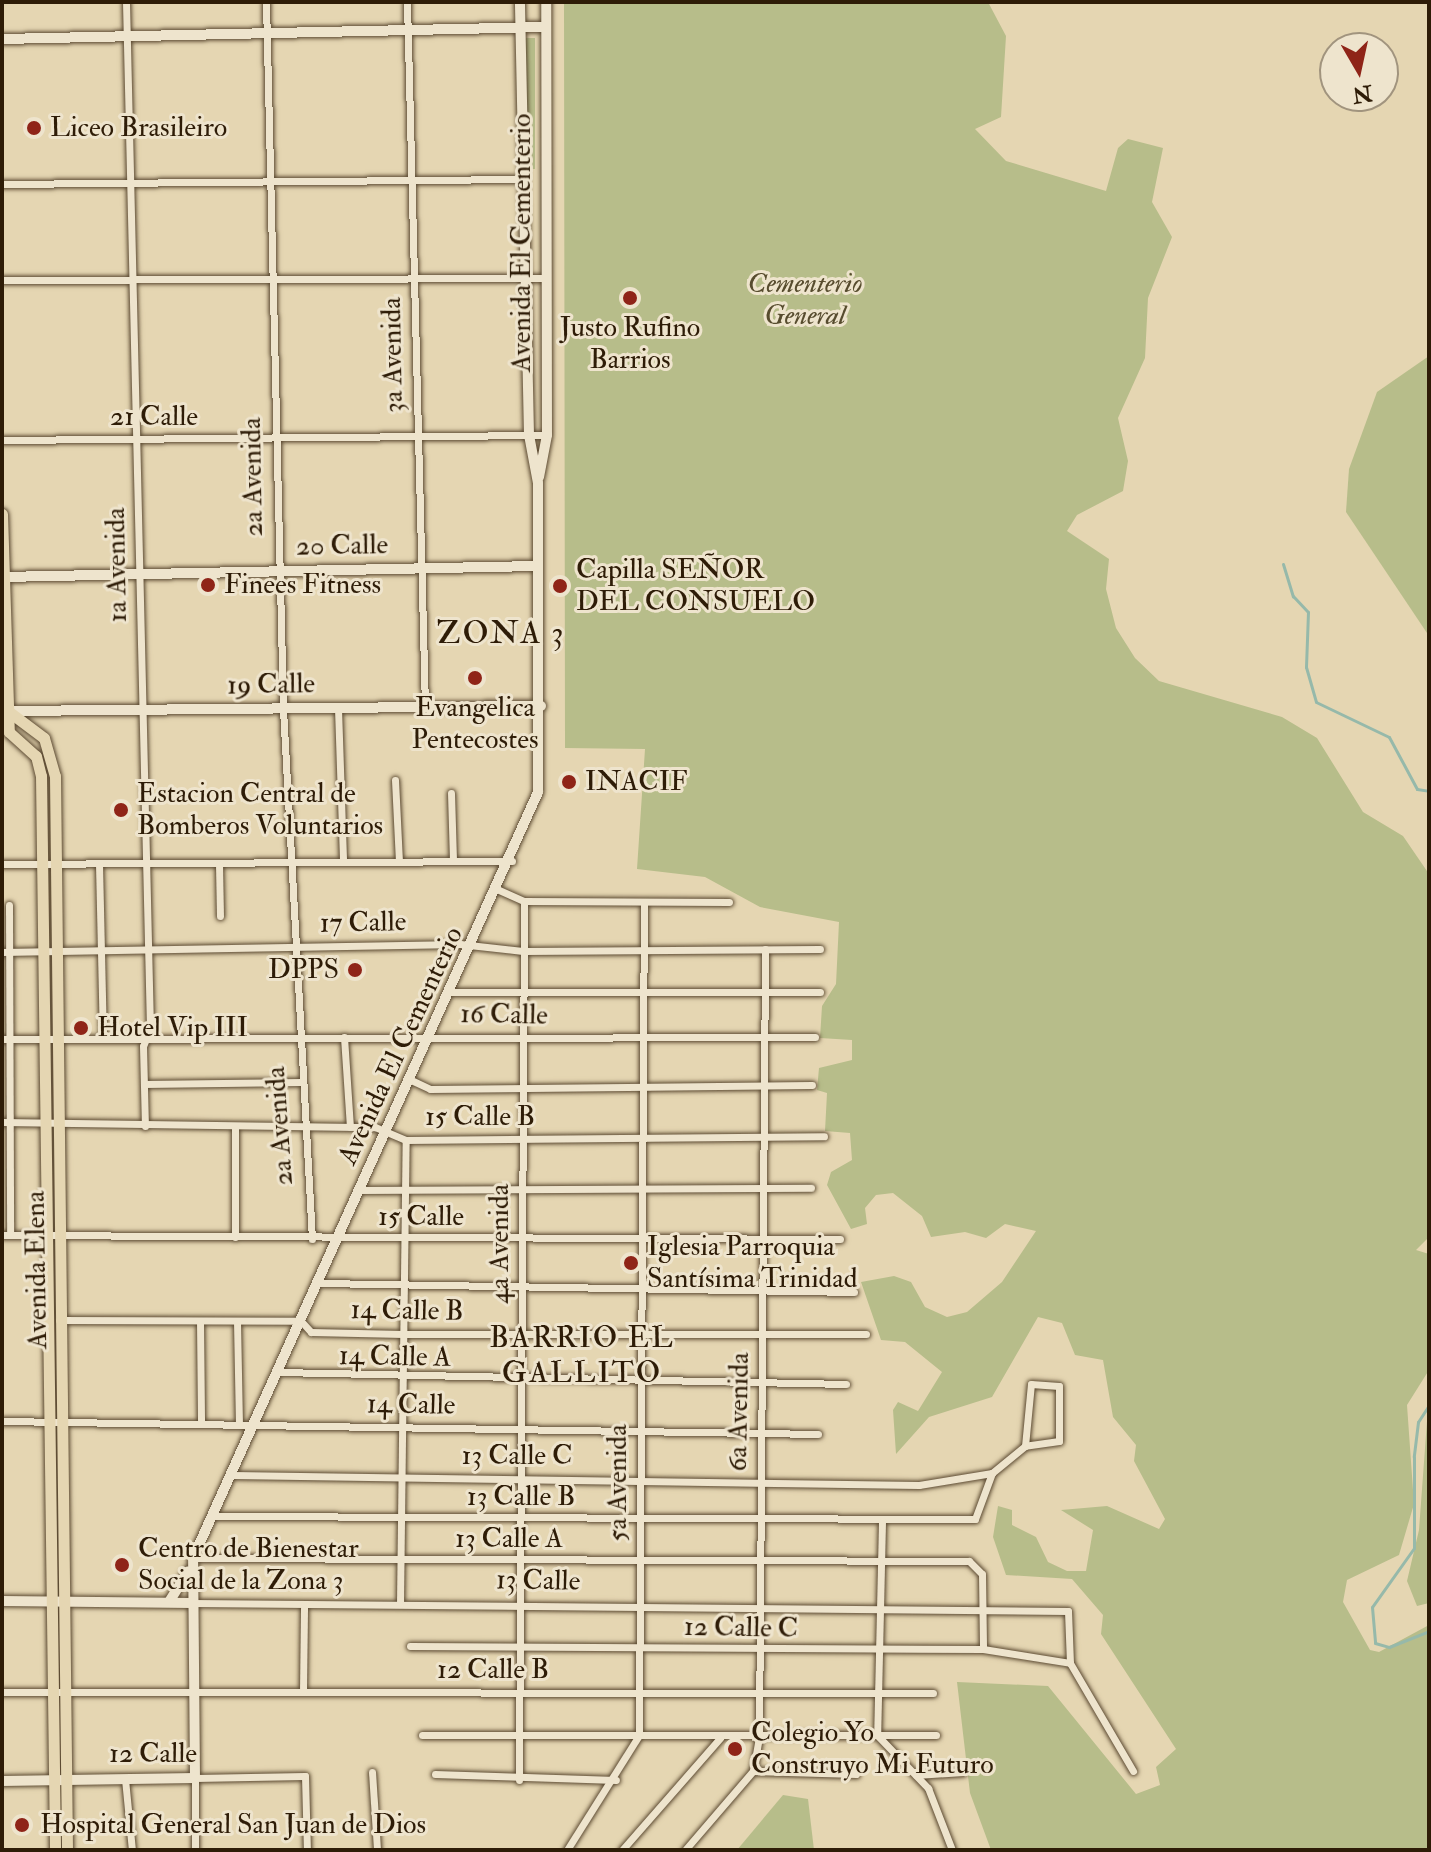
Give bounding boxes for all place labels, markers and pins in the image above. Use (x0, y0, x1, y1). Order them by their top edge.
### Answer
place label: Liceo Brasileiro (50, 111, 227, 145)
marker: Liceo Brasileiro (25, 119, 43, 137)
marker: Justo Rufino Barrios (621, 289, 639, 307)
place label: Justo Rufino Barrios (560, 311, 700, 377)
place label: Capilla SEÑOR DEL CONSUELO (576, 553, 815, 619)
place label: Finees Fitness (224, 568, 381, 602)
marker: Finees Fitness (199, 576, 217, 594)
marker: Capilla SEÑOR DEL CONSUELO (551, 577, 569, 595)
marker: Evangelica Pentecostes (466, 669, 484, 687)
place label: Evangelica Pentecostes (411, 691, 539, 757)
place label: INACIF (585, 765, 688, 799)
marker: INACIF (560, 773, 578, 791)
place label: Estacion Central de Bomberos Voluntarios (137, 777, 383, 843)
marker: Estacion Central de Bomberos Voluntarios (112, 801, 130, 819)
place label: DPPS (268, 953, 339, 987)
marker: DPPS (346, 961, 364, 979)
place label: Hotel Vip III (97, 1011, 248, 1045)
marker: Hotel Vip III (72, 1019, 90, 1037)
place label: Iglesia Parroquia Santísima Trinidad (647, 1230, 858, 1296)
marker: Iglesia Parroquia Santísima Trinidad (622, 1254, 640, 1272)
place label: Centro de Bienestar Social de la Zona 3 (138, 1532, 359, 1598)
marker: Centro de Bienestar Social de la Zona 3 (113, 1556, 131, 1574)
place label: Colegio Yo Construyo Mi Futuro (751, 1716, 994, 1782)
marker: Colegio Yo Construyo Mi Futuro (726, 1740, 744, 1758)
place label: Hospital General San Juan de Dios (40, 1808, 426, 1842)
marker: Hospital General San Juan de Dios (11, 1814, 33, 1836)

